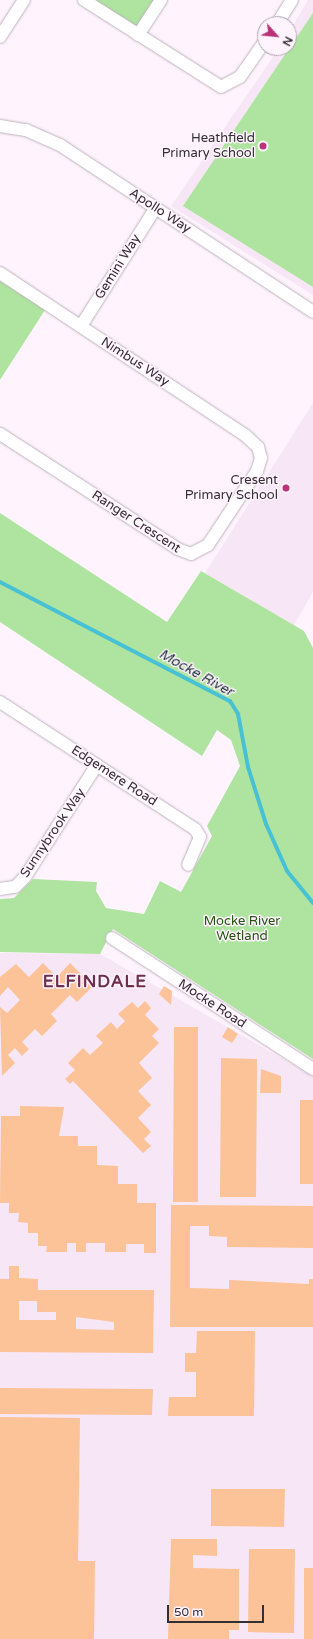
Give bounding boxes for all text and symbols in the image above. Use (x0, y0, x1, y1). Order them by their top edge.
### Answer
north arrow (257, 16, 297, 56)
text: N (279, 34, 295, 48)
place label: Heathfield Primary School (162, 131, 255, 162)
marker: Heathfield Primary School (258, 141, 268, 151)
street label: Apollo Way (126, 185, 194, 237)
street label: Gemini Way (92, 232, 144, 302)
street label: Nimbus Way (98, 334, 172, 390)
place label: Cresent Primary School (185, 473, 278, 504)
marker: Cresent Primary School (281, 483, 291, 493)
street label: Ranger Crescent (89, 487, 183, 557)
water label: Mocke River (156, 646, 236, 700)
street label: Edgemere Road (68, 742, 160, 810)
street label: Sunnybrook Way (17, 785, 89, 881)
park label: Mocke River Wetland (204, 914, 280, 945)
district label: ELFINDALE (43, 972, 147, 992)
street label: Mocke Road (175, 976, 249, 1032)
scale bar (169, 1597, 266, 1623)
text: 50 m (174, 1605, 203, 1619)

